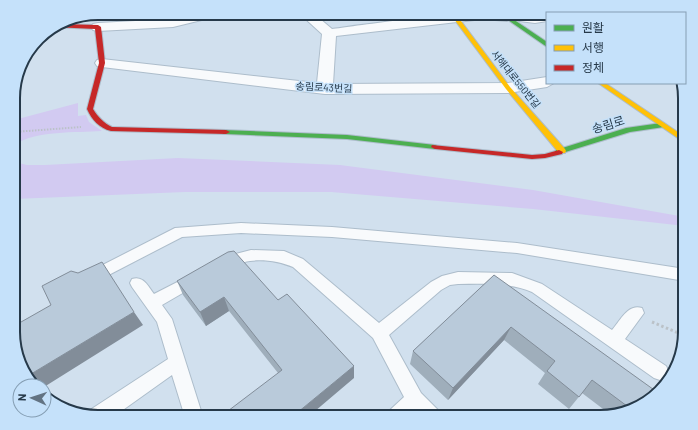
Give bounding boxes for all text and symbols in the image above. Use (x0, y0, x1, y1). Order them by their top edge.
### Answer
legend (546, 12, 686, 84)
text: 원활 (582, 20, 604, 34)
text: 서행 (582, 40, 604, 54)
street label: 서해대로550번길 (489, 48, 543, 110)
text: 정체 (582, 60, 604, 74)
street label: 송림로43번길 (295, 80, 353, 94)
street label: 송림로 (590, 112, 626, 136)
north arrow (12, 378, 52, 418)
text: N (15, 393, 28, 401)

